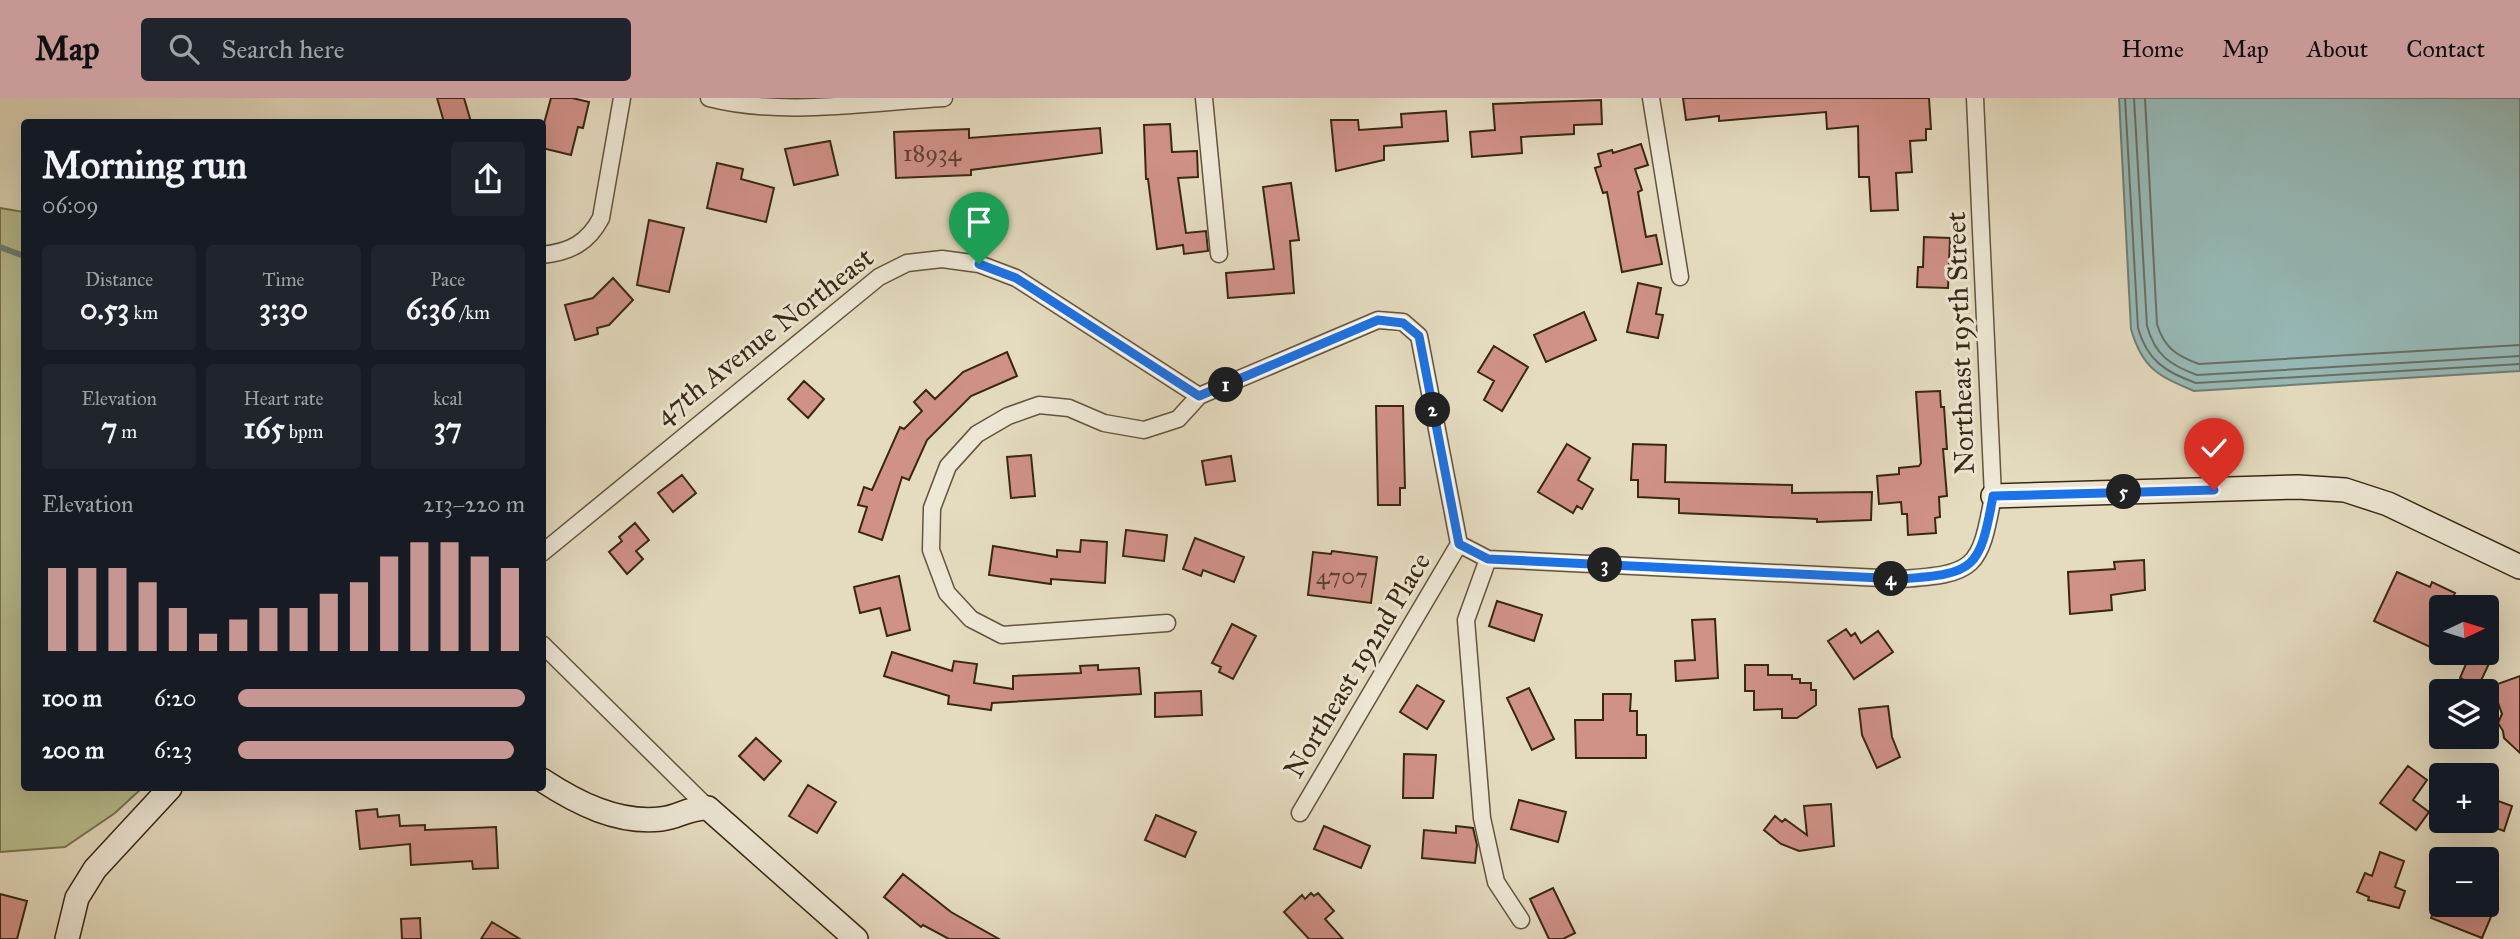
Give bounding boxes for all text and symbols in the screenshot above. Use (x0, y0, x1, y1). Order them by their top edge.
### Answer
search box (141, 18, 631, 81)
text: Map (35, 29, 99, 69)
icon: search (165, 30, 203, 68)
text: Search here (221, 33, 345, 65)
text: Home (2121, 34, 2184, 64)
text: Map (2222, 34, 2269, 64)
text: About (2307, 34, 2368, 64)
text: Contact (2406, 34, 2485, 64)
house number: 18934 (903, 138, 962, 168)
text: Morning run (42, 142, 247, 188)
button: share (451, 142, 525, 216)
text: 06:09 (42, 191, 99, 219)
pin (949, 192, 1009, 264)
icon: arrive (960, 203, 998, 241)
street label: Northeast 195th Street (1938, 211, 1982, 475)
street label: 47th Avenue Northeast (648, 240, 880, 432)
text: Distance (85, 268, 153, 291)
text: Time (262, 268, 305, 291)
text: Pace (431, 268, 465, 291)
text: 0.53 (80, 291, 129, 327)
text: 3:30 (259, 291, 308, 327)
text: 6:36 (406, 291, 456, 327)
text: km (129, 301, 158, 324)
text: /km (456, 301, 490, 324)
pin: 1 (1208, 368, 1244, 402)
text: 1 (1222, 373, 1229, 396)
text: Elevation (81, 387, 157, 410)
text: Heart rate (244, 387, 323, 410)
text: kcal (433, 387, 463, 410)
pin: 2 (1416, 392, 1450, 428)
text: 2 (1428, 398, 1437, 421)
text: 7 (101, 410, 117, 446)
text: 165 (244, 410, 285, 446)
text: 37 (434, 410, 462, 446)
pin (2184, 418, 2244, 490)
text: m (117, 420, 137, 443)
text: bpm (285, 420, 323, 443)
icon: check (2195, 429, 2233, 467)
pin: 5 (2106, 474, 2142, 510)
text: 5 (2119, 480, 2128, 503)
text: Elevation (42, 490, 133, 518)
text: 213–220 m (423, 490, 525, 518)
street label: Northeast 192nd Place (1276, 546, 1438, 784)
pin: 3 (1588, 547, 1622, 582)
text: 3 (1601, 553, 1608, 576)
house number: 4707 (1316, 561, 1368, 591)
pin: 4 (1874, 561, 1909, 596)
text: 4 (1885, 567, 1896, 590)
north arrow (2429, 595, 2499, 665)
map controls (2429, 595, 2499, 917)
button: layers (2429, 679, 2499, 749)
text: 100 m (42, 684, 102, 712)
text: 6:20 (154, 684, 196, 712)
text: 200 m (42, 736, 104, 764)
text: 6:23 (154, 736, 192, 764)
button: + (2429, 763, 2499, 833)
button: − (2429, 847, 2499, 917)

